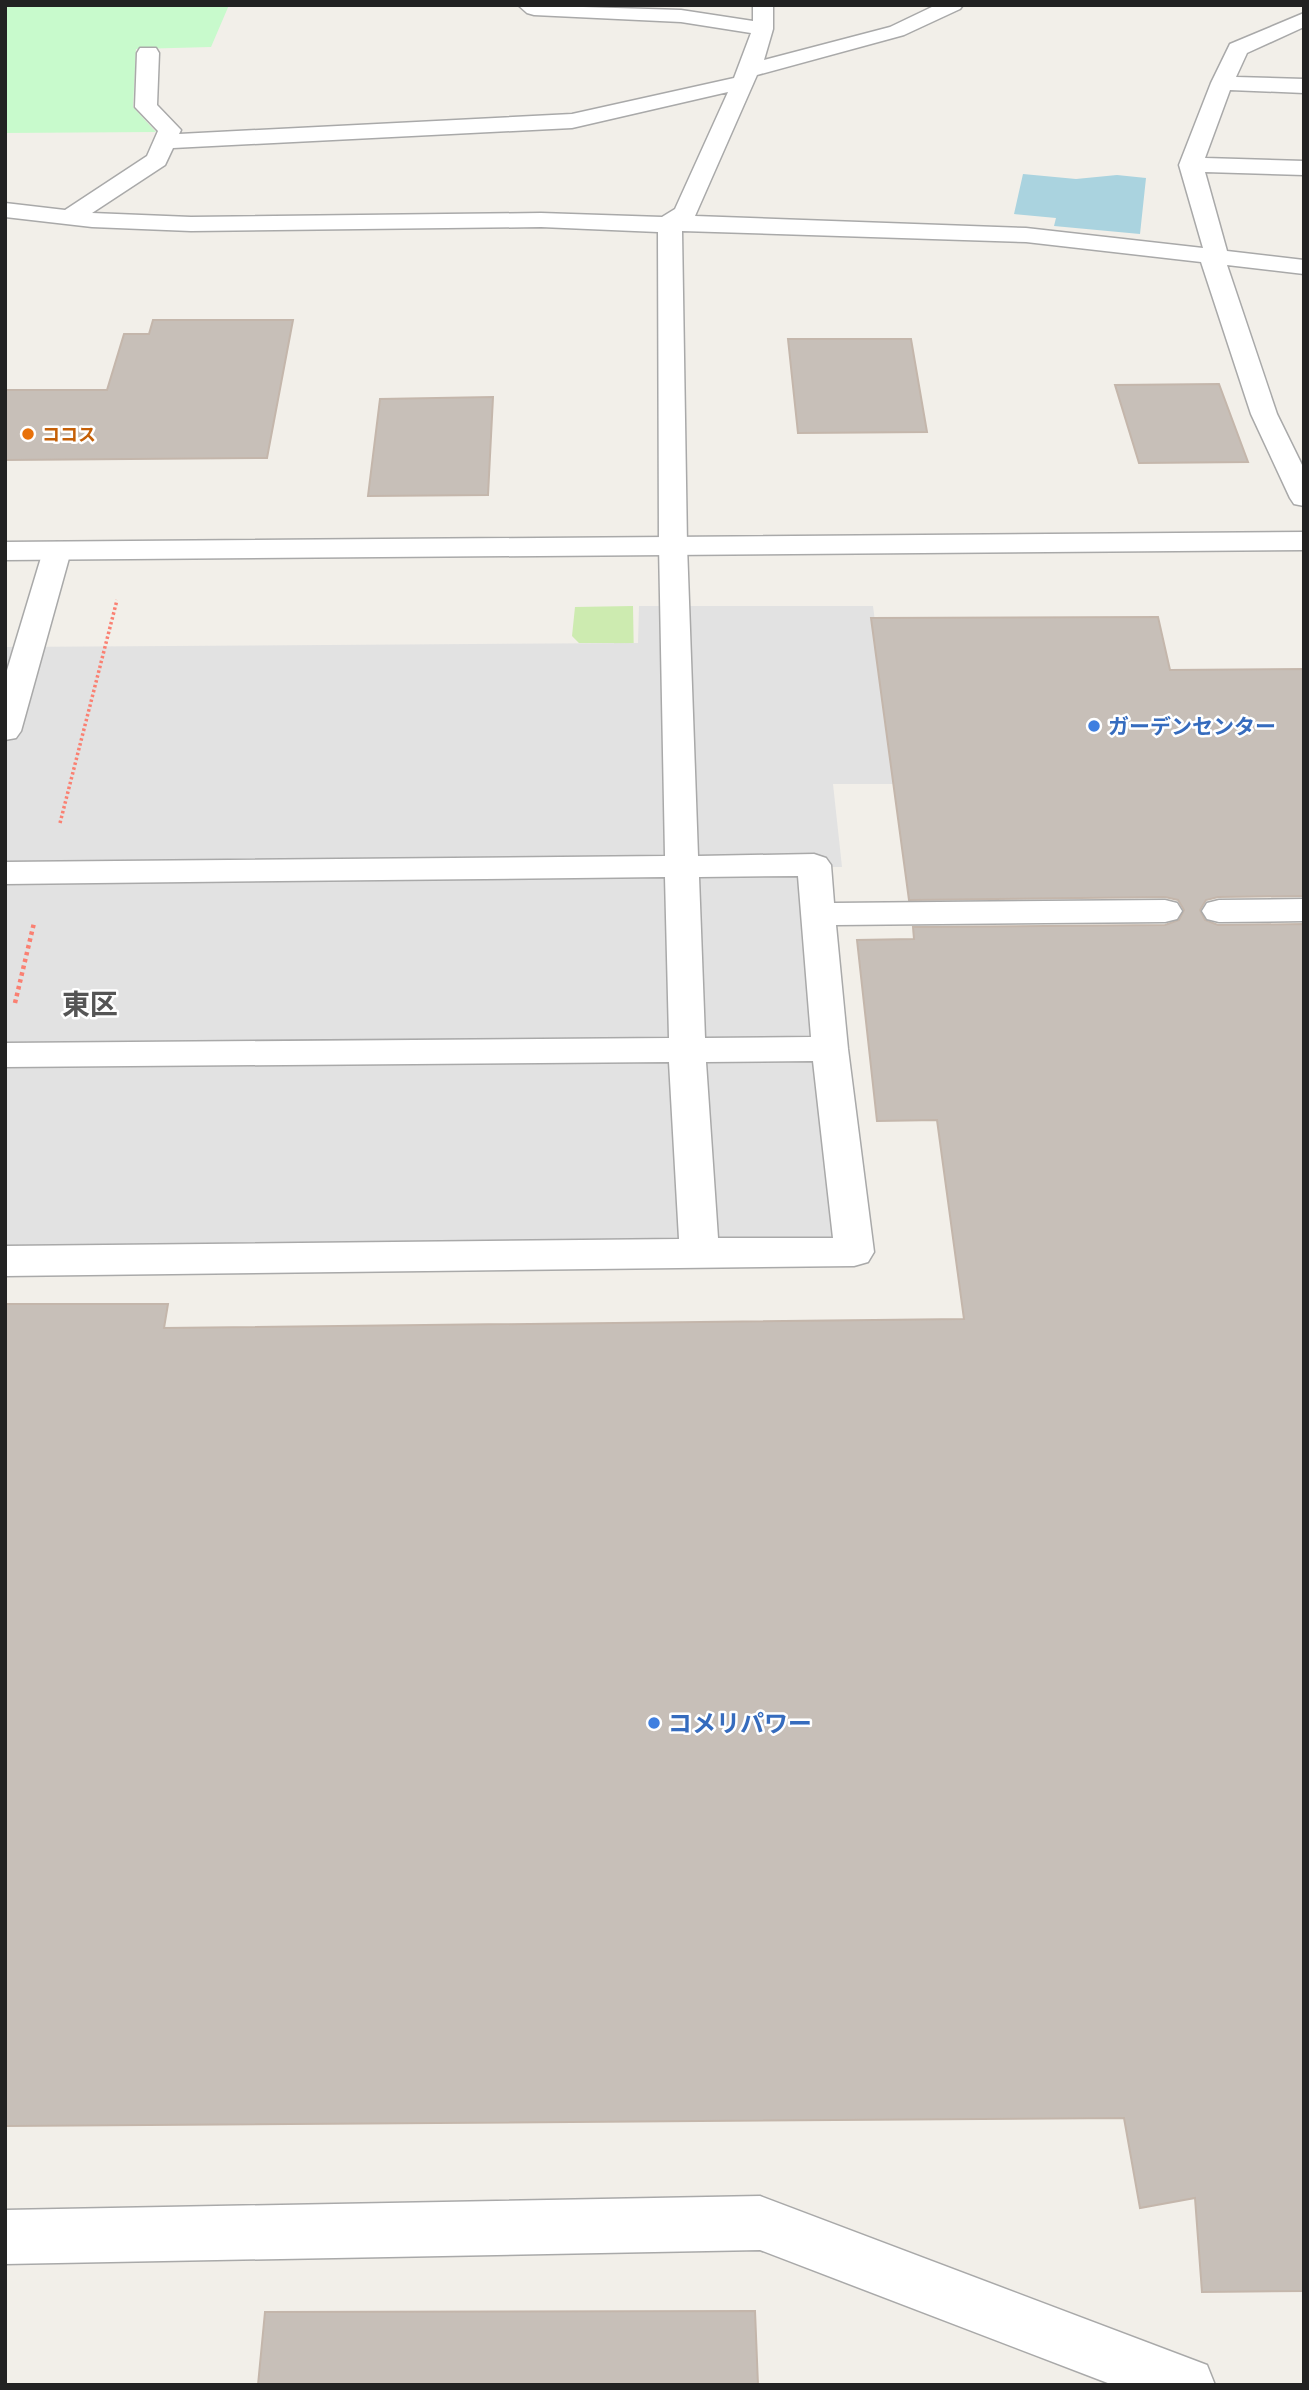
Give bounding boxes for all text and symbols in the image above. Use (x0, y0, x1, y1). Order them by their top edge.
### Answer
place label: ココス (42, 421, 96, 448)
marker: ココス (20, 426, 36, 442)
place label: ガーデンセンター (1108, 710, 1276, 742)
marker: ガーデンセンター (1086, 718, 1102, 734)
district label: 東区 (62, 982, 118, 1025)
place label: コメリパワー (668, 1705, 812, 1741)
marker: コメリパワー (646, 1715, 662, 1731)

